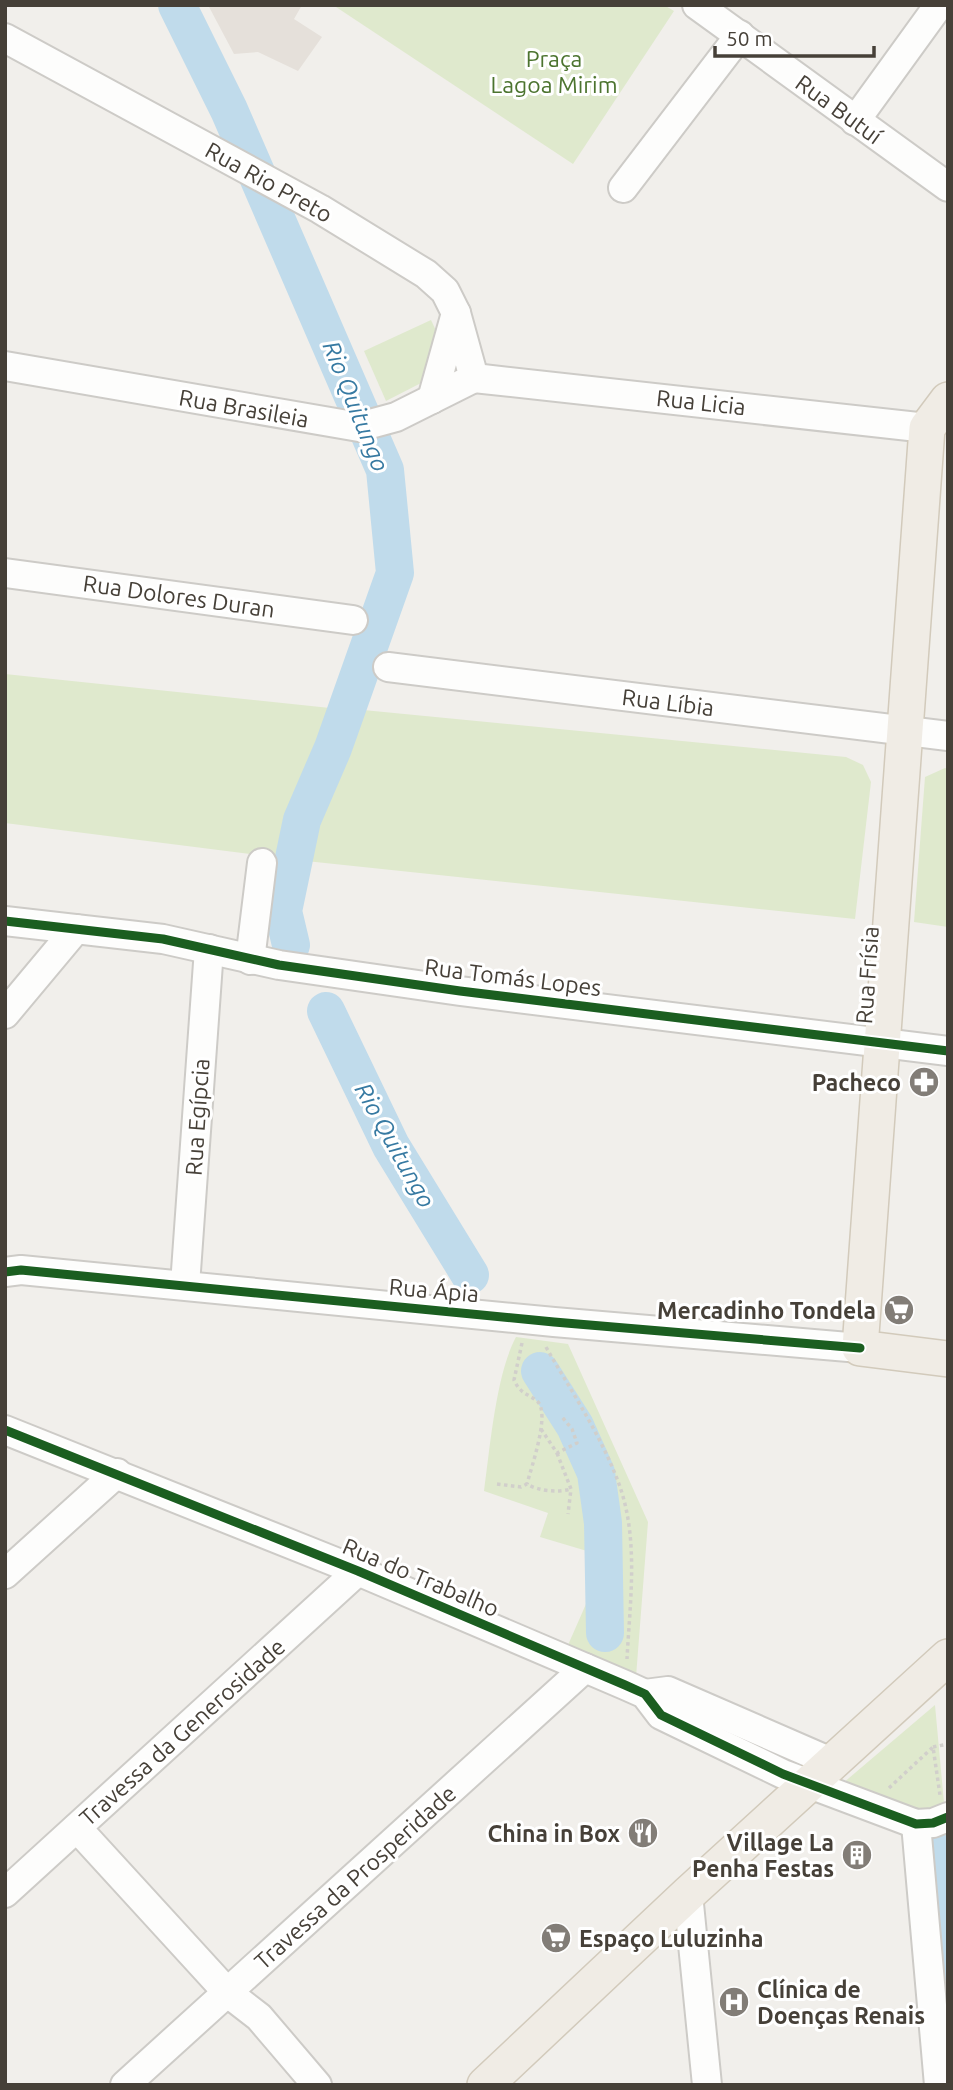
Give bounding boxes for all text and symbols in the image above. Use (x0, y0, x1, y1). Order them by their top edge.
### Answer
scale bar (715, 14, 874, 58)
text: 50 m (726, 26, 773, 50)
park label: Praça Lagoa Mirim (490, 46, 618, 97)
street label: Rua Butuí (791, 69, 887, 149)
street label: Rua Rio Preto (201, 137, 337, 227)
water label: Rio Quitungo (317, 337, 394, 475)
street label: Rua Brasileia (177, 384, 311, 432)
street label: Rua Licia (655, 385, 747, 419)
street label: Rua Dolores Duran (82, 570, 276, 622)
street label: Rua Líbia (620, 684, 716, 720)
street label: Rua Frísia (851, 925, 883, 1025)
street label: Rua Tomás Lopes (423, 954, 603, 1000)
street label: Rua Egípcia (180, 1057, 214, 1177)
pharmacy icon: Pacheco (907, 1065, 941, 1099)
place label: Pacheco (812, 1070, 901, 1095)
water label: Rio Quitungo (349, 1078, 440, 1212)
street label: Rua Ápia (388, 1273, 480, 1306)
supermarket icon: Mercadinho Tondela (882, 1293, 916, 1327)
place label: Mercadinho Tondela (657, 1298, 876, 1323)
street label: Rua do Trabalho (339, 1533, 503, 1621)
street label: Travessa da Generosidade (74, 1633, 290, 1831)
street label: Travessa da Prosperidade (249, 1780, 461, 1974)
restaurant icon: China in Box (626, 1816, 660, 1850)
place label: China in Box (488, 1821, 621, 1846)
place label: Village La Penha Festas (692, 1830, 834, 1881)
building icon: Village La Penha Festas (840, 1838, 874, 1872)
supermarket icon: Espaço Luluzinha (539, 1921, 573, 1955)
place label: Espaço Luluzinha (579, 1926, 764, 1952)
place label: Clínica de Doenças Renais (757, 1977, 925, 2029)
hospital icon: Clínica de Doenças Renais (717, 1985, 751, 2019)

